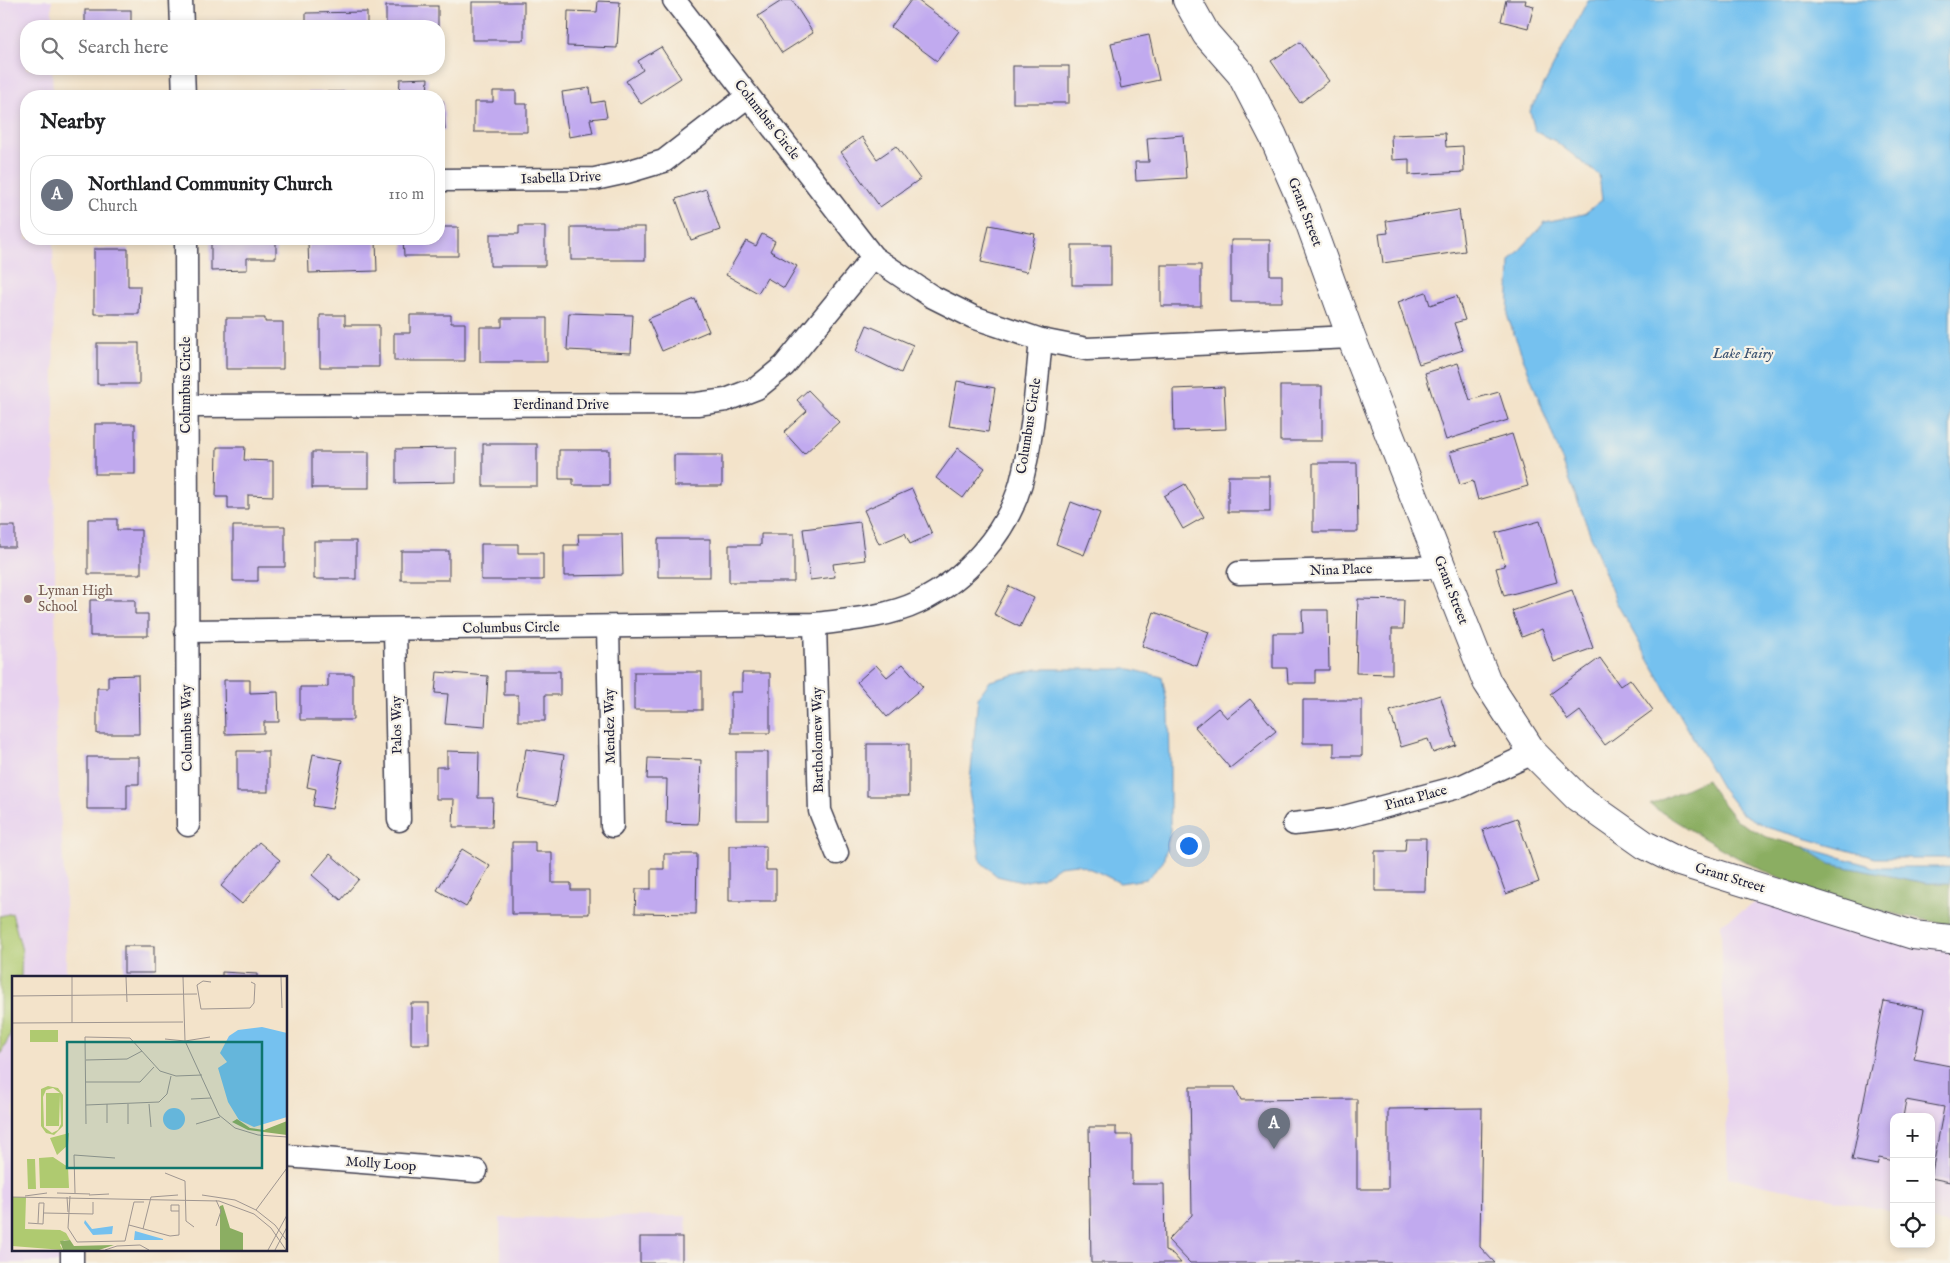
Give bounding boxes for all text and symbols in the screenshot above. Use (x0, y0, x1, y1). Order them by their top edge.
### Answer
search box (20, 20, 445, 75)
icon: search (38, 34, 66, 62)
text: Search here (78, 36, 169, 60)
street label: Columbus Circle (730, 76, 804, 164)
text: Nearby (40, 109, 105, 136)
street label: Isabella Drive (521, 168, 602, 188)
text: Northland Community Church (88, 173, 332, 197)
street label: Grant Street (1284, 175, 1326, 249)
text: A (52, 185, 62, 205)
text: 110 m (388, 185, 424, 205)
text: Church (88, 197, 137, 217)
street label: Columbus Circle (177, 336, 195, 433)
water label: Lake Fairy (1712, 344, 1774, 363)
street label: Columbus Circle (1013, 376, 1046, 475)
street label: Ferdinand Drive (513, 396, 609, 414)
street label: Grant Street (1430, 553, 1472, 627)
street label: Nina Place (1309, 560, 1373, 580)
place label: Lyman High School (38, 582, 113, 616)
marker: Lyman High School (22, 593, 34, 605)
street label: Columbus Circle (462, 618, 560, 638)
street label: Columbus Way (177, 684, 197, 772)
street label: Bartholomew Way (808, 687, 828, 793)
street label: Mendez Way (600, 688, 620, 764)
street label: Palos Way (387, 695, 407, 754)
street label: Pinta Place (1383, 781, 1450, 815)
your location (1176, 833, 1202, 859)
street label: Grant Street (1693, 859, 1767, 897)
inset map (12, 976, 288, 1250)
pin: A (1258, 1108, 1290, 1149)
map controls (1890, 1113, 1935, 1248)
button: + (1890, 1113, 1935, 1158)
street label: Molly Loop (345, 1153, 417, 1175)
button: − (1890, 1158, 1935, 1203)
button: locate (1890, 1203, 1935, 1248)

